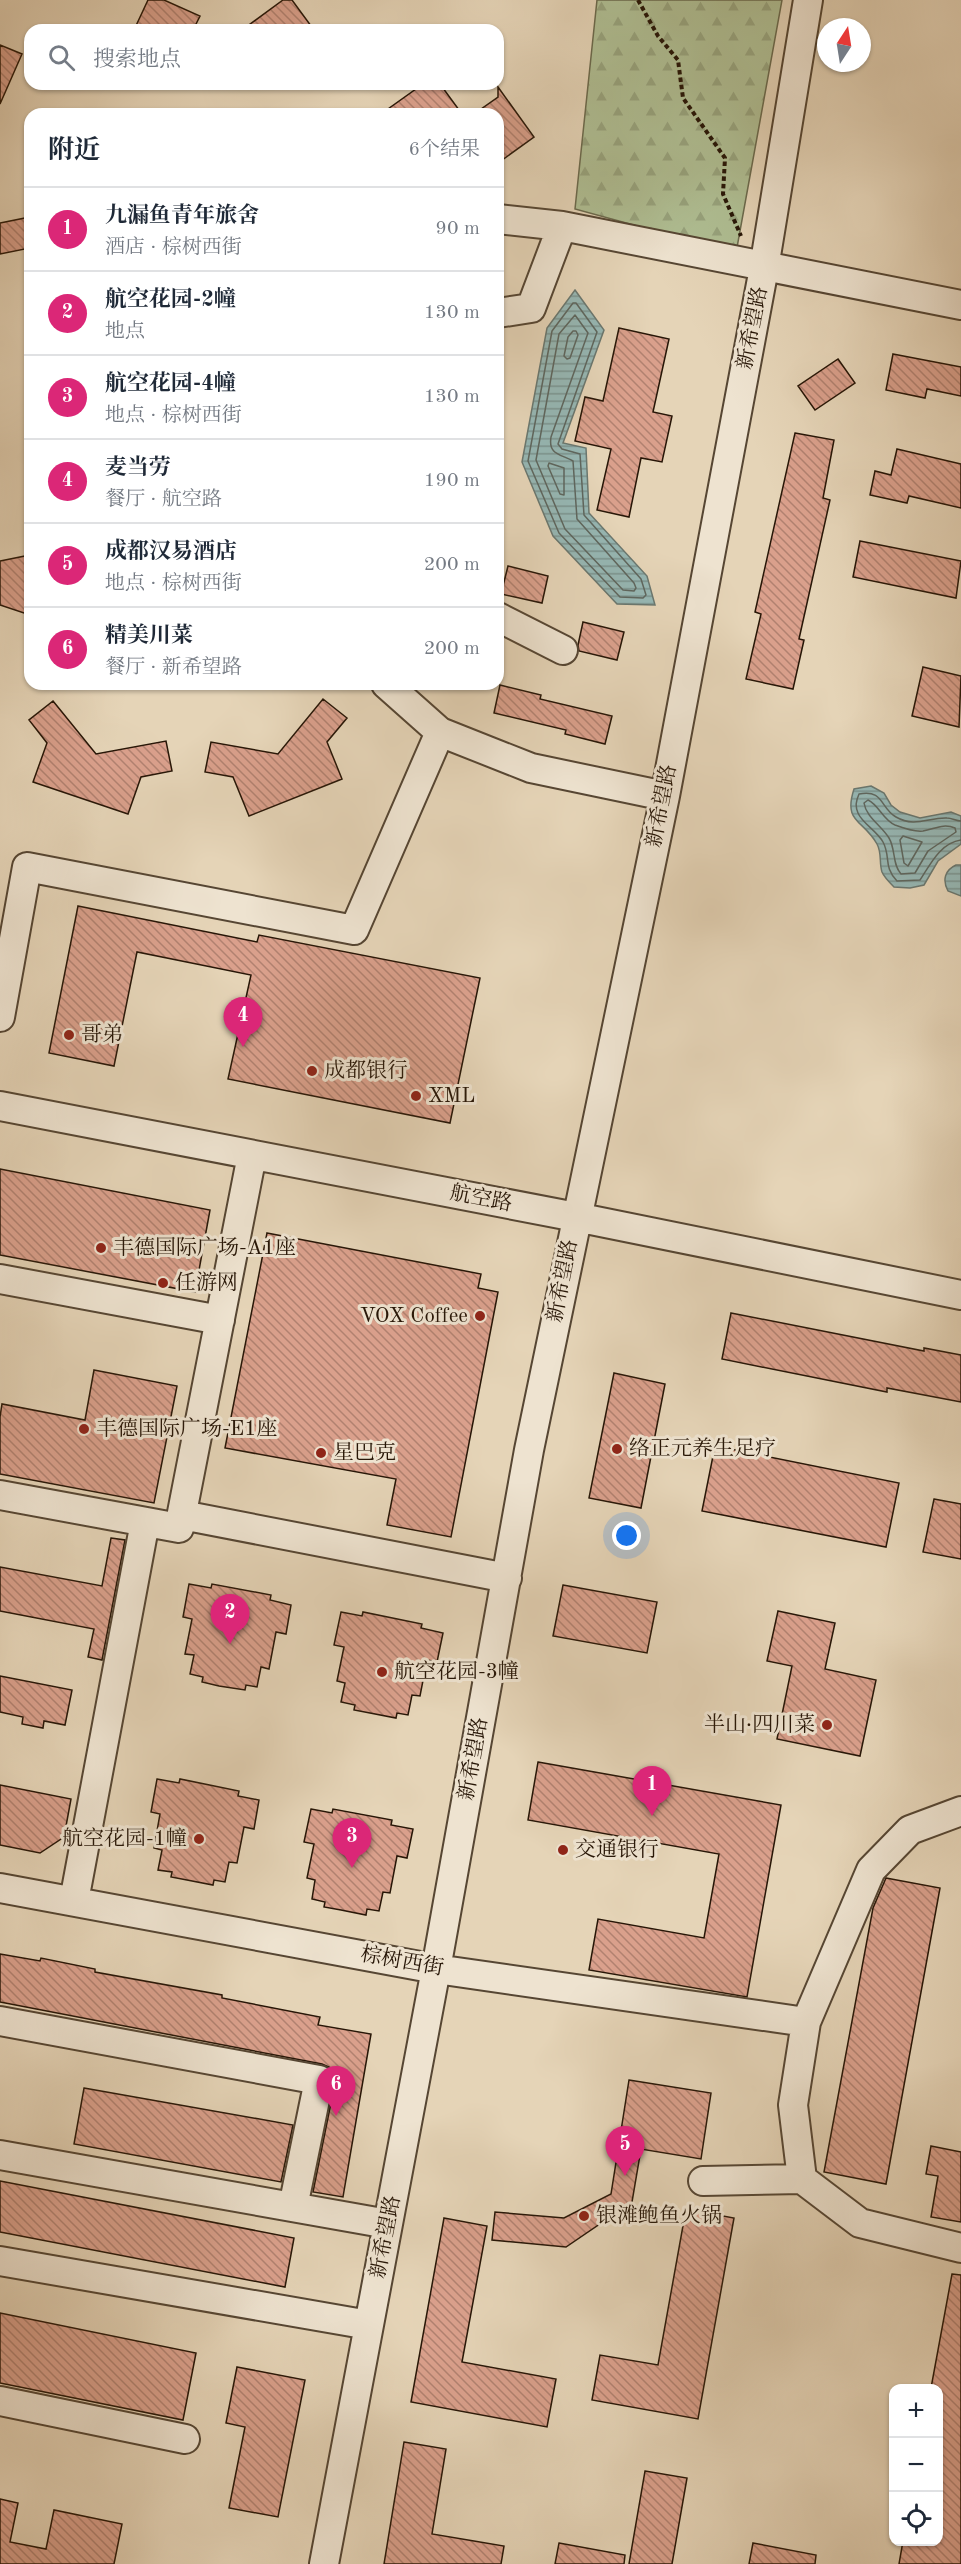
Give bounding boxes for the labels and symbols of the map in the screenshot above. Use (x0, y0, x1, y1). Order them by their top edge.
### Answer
north arrow (817, 18, 871, 72)
street label: 新希望路 (733, 284, 771, 371)
street label: 新希望路 (642, 762, 680, 849)
pin: 4 (224, 998, 262, 1047)
place label: 哥弟 (81, 1023, 123, 1046)
marker: 哥弟 (62, 1028, 76, 1042)
place label: 成都银行 (324, 1059, 408, 1082)
marker: 成都银行 (305, 1064, 319, 1078)
place label: XML (428, 1086, 475, 1107)
marker: XML (409, 1089, 423, 1103)
street label: 航空路 (448, 1181, 514, 1215)
place label: 丰德国际广场-A1座 (113, 1236, 296, 1259)
street label: 新希望路 (543, 1237, 581, 1324)
marker: 丰德国际广场-A1座 (94, 1241, 108, 1255)
place label: 任游网 (175, 1271, 238, 1294)
marker: 任游网 (156, 1276, 170, 1290)
place label: VOX Coffee (360, 1306, 468, 1327)
marker: VOX Coffee (473, 1309, 487, 1323)
place label: 丰德国际广场-E1座 (96, 1417, 277, 1440)
marker: 丰德国际广场-E1座 (77, 1422, 91, 1436)
place label: 络正元养生足疗 (629, 1437, 776, 1460)
place label: 星巴克 (333, 1441, 396, 1464)
marker: 络正元养生足疗 (610, 1442, 624, 1456)
marker: 星巴克 (314, 1446, 328, 1460)
your location (612, 1521, 641, 1550)
pin: 2 (210, 1594, 250, 1644)
place label: 航空花园-3幢 (394, 1660, 519, 1683)
marker: 航空花园-3幢 (375, 1665, 389, 1679)
place label: 半山·四川菜 (704, 1713, 815, 1736)
street label: 新希望路 (454, 1715, 492, 1802)
marker: 半山·四川菜 (820, 1718, 834, 1732)
pin: 1 (632, 1766, 672, 1816)
pin: 3 (332, 1818, 372, 1868)
place label: 航空花园-1幢 (62, 1827, 187, 1850)
marker: 航空花园-1幢 (192, 1832, 206, 1846)
place label: 交通银行 (575, 1838, 659, 1861)
marker: 交通银行 (556, 1843, 570, 1857)
street label: 棕树西街 (359, 1942, 446, 1980)
pin: 6 (316, 2066, 356, 2116)
pin: 5 (606, 2126, 644, 2176)
street label: 新希望路 (366, 2193, 404, 2280)
place label: 银滩鲍鱼火锅 (596, 2204, 722, 2227)
marker: 银滩鲍鱼火锅 (577, 2209, 591, 2223)

